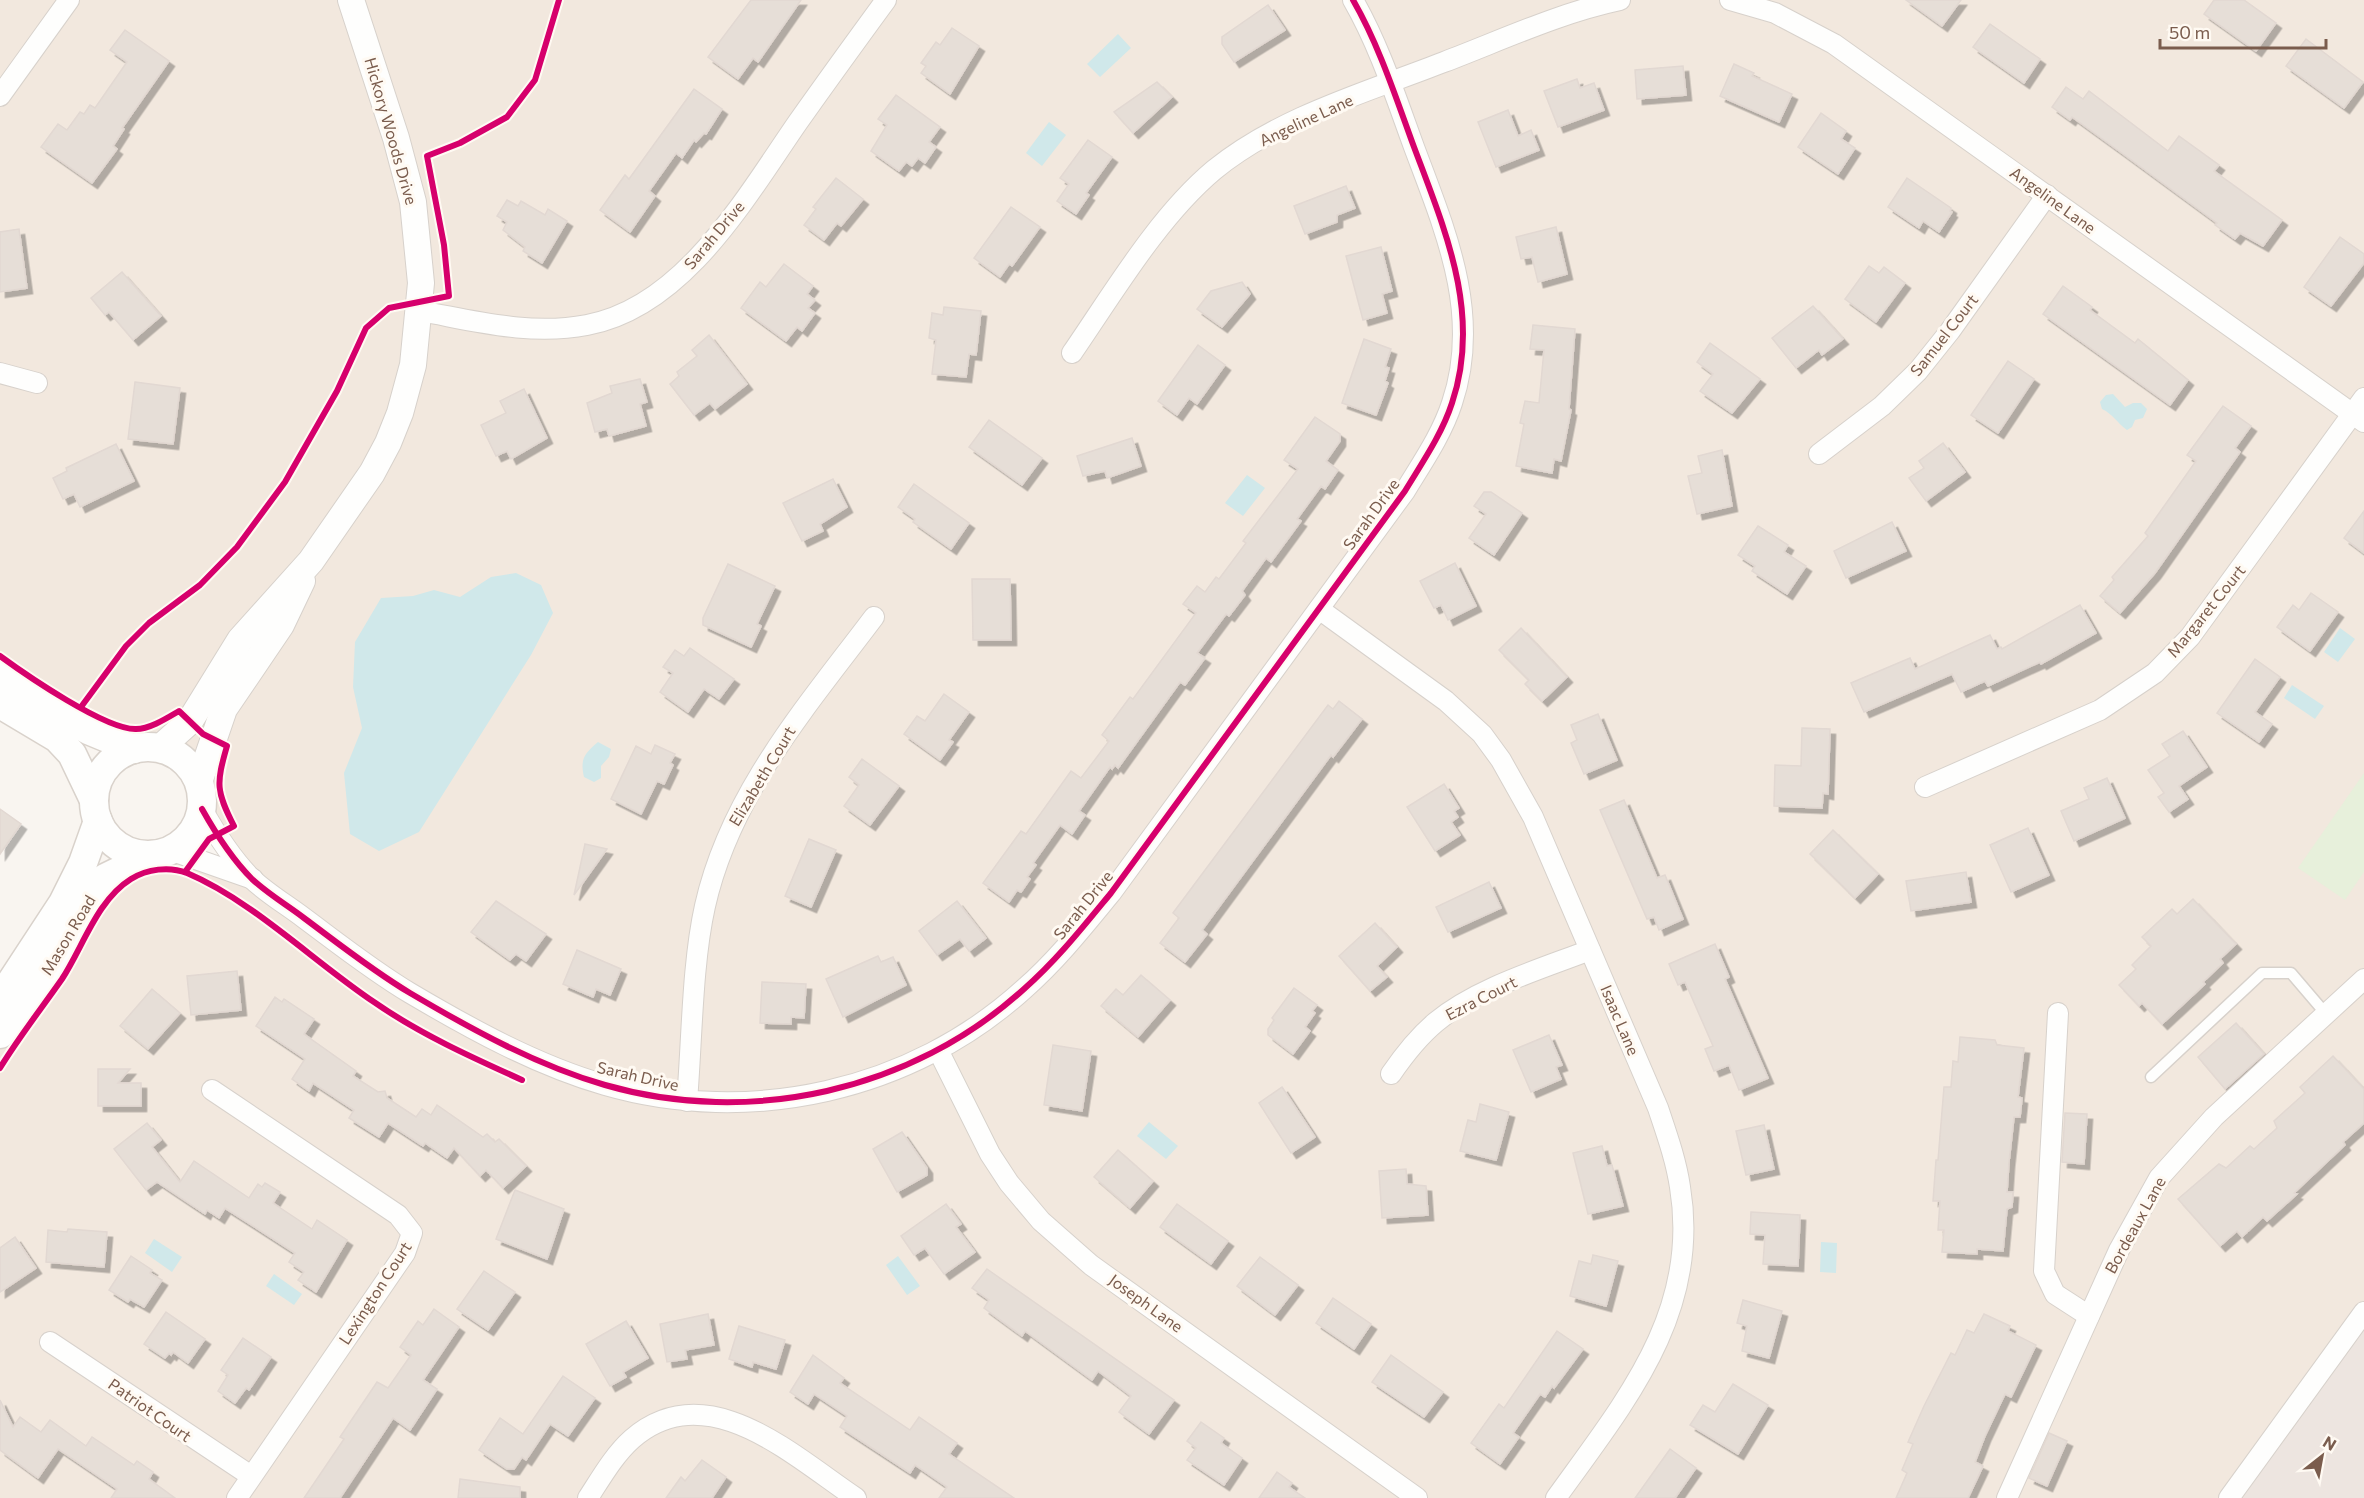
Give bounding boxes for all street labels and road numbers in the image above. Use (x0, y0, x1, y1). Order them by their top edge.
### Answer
street label: Hickory Woods Drive (361, 55, 422, 207)
street label: Angeline Lane (1256, 90, 1356, 150)
street label: Angeline Lane (2007, 162, 2100, 237)
street label: Sarah Drive (680, 197, 748, 273)
street label: Samuel Court (1906, 290, 1982, 379)
street label: Sarah Drive (1338, 474, 1403, 553)
street label: Margaret Court (2163, 560, 2249, 661)
street label: Elizabeth Court (724, 722, 799, 829)
street label: Sarah Drive (1049, 866, 1116, 943)
street label: Mason Road (36, 891, 99, 978)
street label: Ezra Court (1442, 971, 1520, 1024)
street label: Isaac Lane (1597, 982, 1644, 1058)
street label: Sarah Drive (595, 1057, 681, 1094)
street label: Bordeaux Lane (2100, 1173, 2169, 1276)
street label: Lexington Court (334, 1237, 415, 1348)
street label: Joseph Lane (1106, 1269, 1187, 1336)
street label: Patriot Court (105, 1374, 196, 1445)

